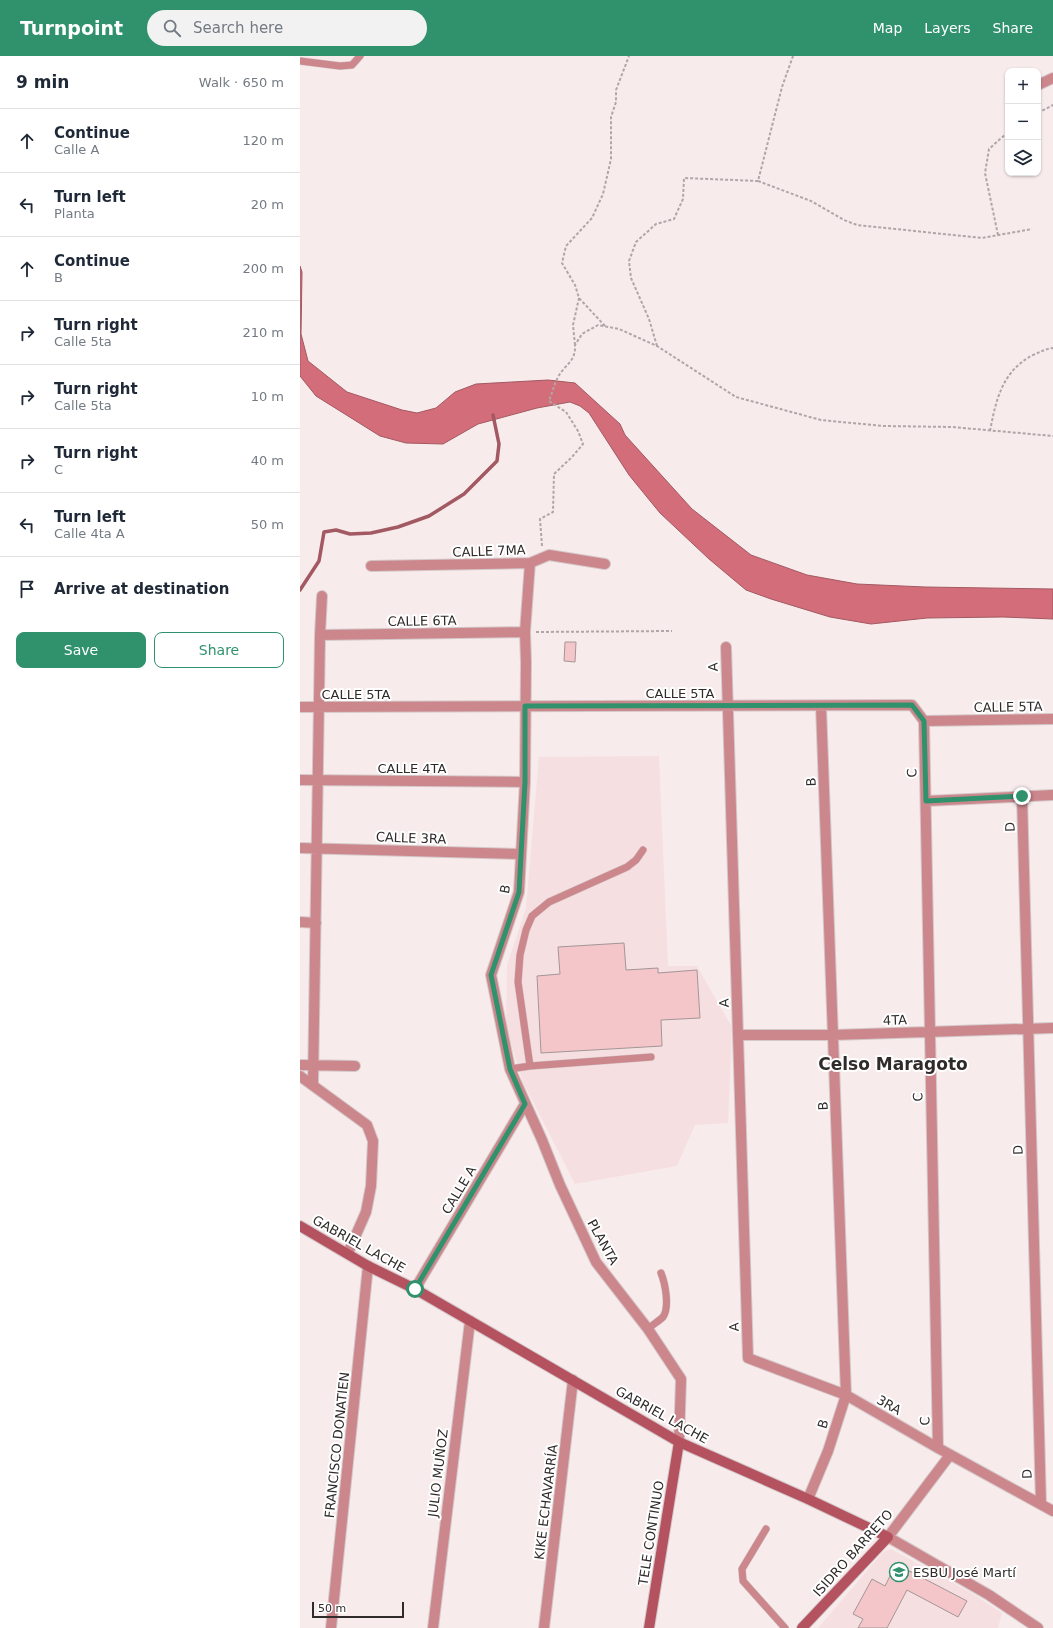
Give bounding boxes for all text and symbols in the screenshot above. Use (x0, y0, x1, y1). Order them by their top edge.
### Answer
search box (147, 10, 427, 46)
text: Turnpoint (20, 17, 123, 39)
icon: search (161, 17, 183, 39)
text: Search here (193, 19, 283, 37)
text: Map (873, 20, 902, 36)
text: Layers (924, 20, 971, 36)
text: Share (993, 20, 1033, 36)
map controls (1005, 68, 1041, 176)
button: + (1005, 68, 1041, 104)
text: 9 min (16, 72, 69, 92)
text: Walk · 650 m (199, 75, 284, 90)
button: − (1005, 104, 1041, 140)
text: Continue (54, 124, 130, 142)
icon: ahead (16, 130, 38, 152)
text: 120 m (242, 133, 284, 148)
button: layers (1005, 140, 1041, 176)
text: Calle A (54, 142, 99, 157)
text: Turn left (54, 188, 126, 206)
icon: left (16, 194, 38, 216)
text: 20 m (251, 197, 284, 212)
text: Planta (54, 206, 95, 221)
text: Continue (54, 252, 130, 270)
icon: ahead (16, 258, 38, 280)
text: 200 m (242, 261, 284, 276)
text: B (54, 270, 63, 285)
text: Turn right (54, 316, 138, 334)
icon: right (16, 322, 38, 344)
text: 210 m (242, 325, 284, 340)
text: Calle 5ta (54, 334, 112, 349)
text: Turn right (54, 380, 138, 398)
icon: right (16, 386, 38, 408)
text: 10 m (251, 389, 284, 404)
text: Calle 5ta (54, 398, 112, 413)
text: Turn right (54, 444, 138, 462)
icon: right (16, 450, 38, 472)
text: 40 m (251, 453, 284, 468)
text: C (54, 462, 63, 477)
text: Turn left (54, 508, 126, 526)
icon: left (16, 514, 38, 536)
text: 50 m (251, 517, 284, 532)
text: Calle 4ta A (54, 526, 125, 541)
street label: CALLE 7MA (452, 542, 526, 560)
icon: arrive (16, 578, 38, 600)
text: Arrive at destination (54, 580, 229, 598)
street label: CALLE 6TA (387, 613, 457, 629)
button: Save (16, 632, 146, 668)
button: Share (154, 632, 284, 668)
street label: A (705, 662, 721, 672)
street label: CALLE 5TA (646, 686, 715, 701)
street label: CALLE 5TA (322, 687, 391, 702)
street label: CALLE 5TA (973, 699, 1043, 715)
street label: CALLE 4TA (378, 761, 447, 776)
street label: C (904, 768, 920, 778)
street label: B (803, 777, 819, 787)
route end (1013, 787, 1031, 805)
street label: D (1002, 822, 1018, 832)
street label: CALLE 3RA (376, 829, 447, 847)
street label: B (497, 883, 513, 895)
street label: A (716, 998, 732, 1008)
street label: 4TA (883, 1012, 907, 1028)
district label: Celso Maragoto (818, 1054, 968, 1074)
street label: C (910, 1092, 926, 1102)
street label: B (815, 1101, 831, 1111)
street label: D (1010, 1145, 1026, 1155)
street label: CALLE A (439, 1163, 479, 1217)
street label: GABRIEL LACHE (310, 1212, 408, 1276)
street label: PLANTA (584, 1217, 622, 1268)
route start (406, 1280, 424, 1298)
street label: A (726, 1322, 742, 1332)
street label: FRANCISCO DONATIEN (322, 1371, 352, 1519)
street label: GABRIEL LACHE (613, 1383, 711, 1447)
street label: 3RA (874, 1392, 904, 1418)
street label: C (917, 1416, 933, 1426)
street label: B (815, 1418, 831, 1430)
street label: JULIO MUÑOZ (425, 1428, 451, 1519)
street label: KIKE ECHAVARRÍA (531, 1443, 561, 1561)
street label: D (1019, 1469, 1035, 1479)
street label: TELE CONTINUO (635, 1479, 667, 1588)
street label: ISIDRO BARRETO (810, 1507, 896, 1599)
school or university icon: ESBU José Martí (888, 1561, 910, 1583)
place label: ESBU José Martí (913, 1565, 1016, 1580)
scale bar (312, 1600, 404, 1619)
text: 50 m (318, 1602, 346, 1615)

